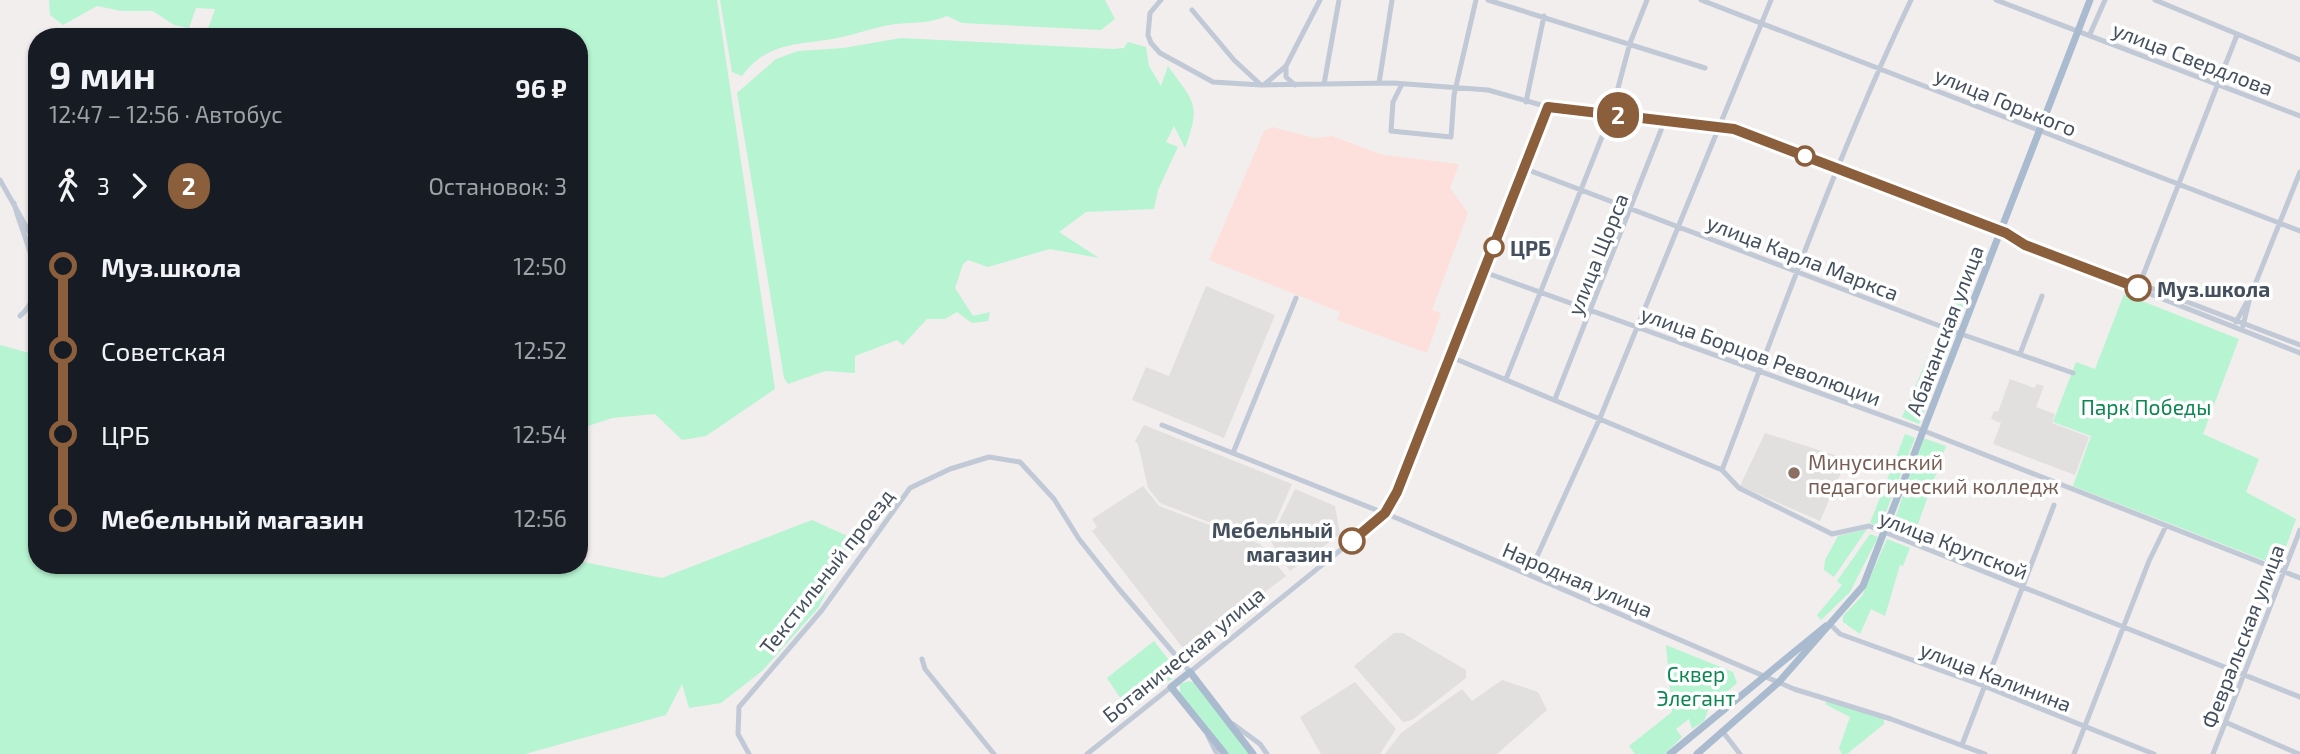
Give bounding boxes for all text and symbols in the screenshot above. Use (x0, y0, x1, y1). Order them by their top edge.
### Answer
street label: улица Свердлова (2109, 16, 2277, 101)
text: 9 мин (49, 51, 156, 97)
street label: улица Горького (1931, 61, 2081, 142)
text: 96 ₽ (515, 72, 567, 103)
line badge: 2 (1595, 92, 1641, 138)
text: 12:47 – 12:56 · Автобус (49, 100, 283, 128)
text: 2 (1611, 100, 1625, 129)
unlabelled marker (1795, 146, 1815, 166)
icon: walk (49, 167, 87, 205)
icon: forward (120, 167, 158, 205)
text: 2 (182, 171, 196, 200)
text: 3 (97, 172, 110, 200)
text: Остановок: 3 (428, 172, 567, 200)
street label: улица Щорса (1561, 189, 1634, 319)
street label: улица Карла Маркса (1703, 209, 1902, 306)
place label: ЦРБ (1510, 235, 1551, 260)
marker: ЦРБ (1484, 237, 1504, 257)
street label: Абаканская улица (1900, 242, 1989, 419)
text: Муз.школа (101, 251, 241, 282)
text: 12:50 (513, 252, 567, 280)
marker: Муз.школа (2125, 275, 2151, 301)
place label: Муз.школа (2157, 276, 2270, 301)
street label: улица Борцов Революции (1637, 300, 1884, 411)
text: Советская (101, 335, 226, 366)
text: 12:52 (514, 336, 567, 364)
park label: Парк Победы (2081, 394, 2211, 419)
text: ЦРБ (101, 419, 150, 450)
text: 12:54 (513, 420, 567, 448)
place label: Минусинский педагогический колледж (1808, 449, 2059, 498)
marker: Минусинский педагогический колледж (1786, 465, 1802, 481)
street label: Текстильный проезд (754, 483, 898, 659)
text: Мебельный магазин (101, 503, 364, 534)
text: 12:56 (514, 504, 567, 532)
street label: улица Крупской (1876, 504, 2032, 585)
place label: Мебельный магазин (1212, 517, 1333, 566)
marker: Мебельный магазин (1339, 528, 1365, 554)
street label: Народная улица (1499, 536, 1657, 623)
street label: Февральская улица (2195, 541, 2289, 732)
street label: Ботаническая улица (1097, 581, 1270, 728)
street label: улица Калинина (1916, 636, 2075, 717)
park label: Сквер Элегант (1657, 661, 1735, 710)

